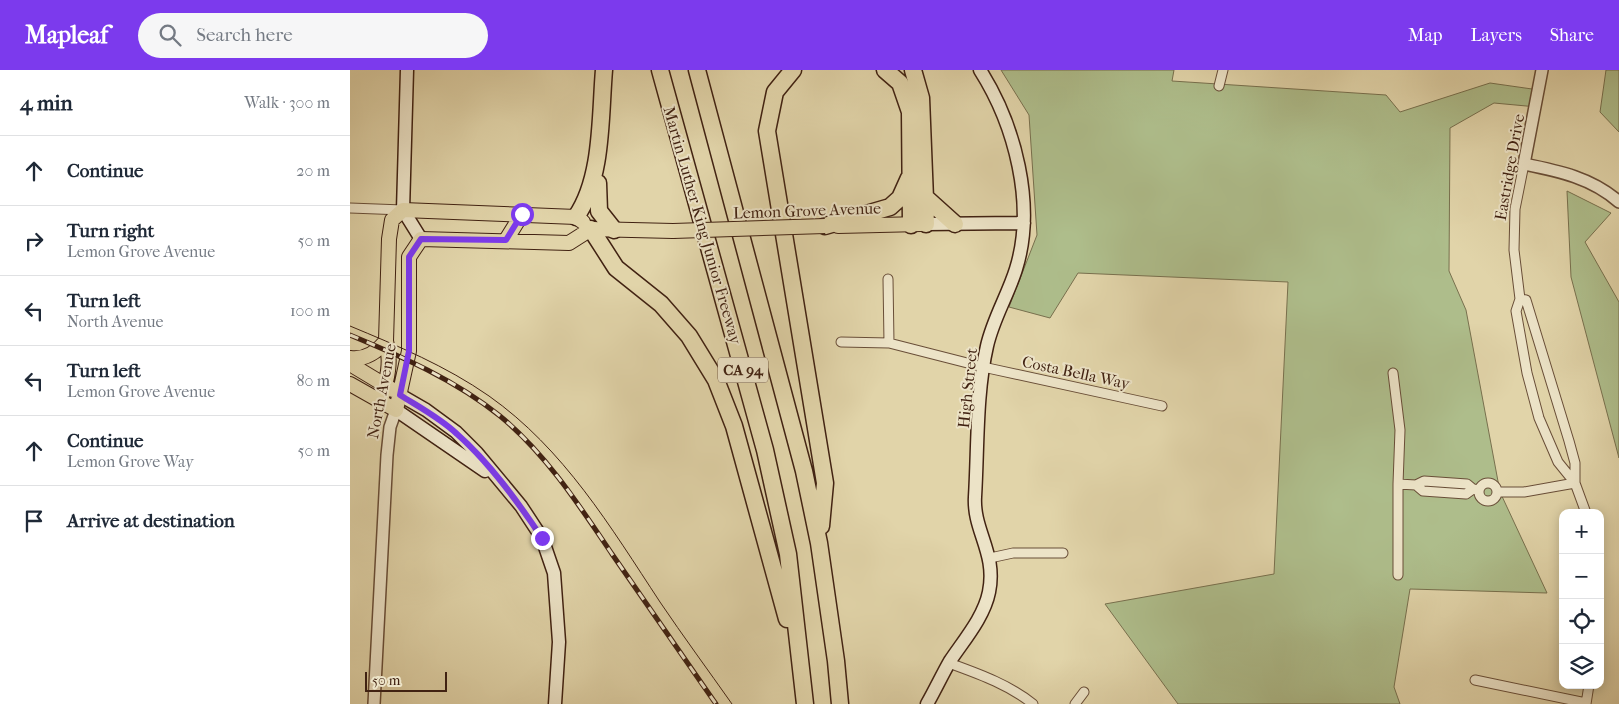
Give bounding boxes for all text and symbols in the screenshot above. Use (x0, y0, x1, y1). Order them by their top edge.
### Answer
search box (138, 13, 488, 58)
text: Mapleaf (25, 21, 108, 49)
icon: search (156, 21, 184, 49)
text: Search here (196, 24, 293, 46)
text: Map (1408, 25, 1442, 46)
text: Layers (1470, 25, 1522, 46)
text: Share (1550, 25, 1594, 46)
text: 4 min (20, 91, 73, 115)
text: Walk · 300 m (244, 93, 330, 112)
street label: Martin Luther King Junior Freeway (659, 104, 746, 347)
street label: Eastridge Drive (1491, 112, 1528, 222)
icon: ahead (20, 157, 48, 185)
text: Continue (67, 160, 143, 182)
text: 20 m (296, 161, 330, 180)
street label: Lemon Grove Avenue (733, 198, 881, 223)
route start (511, 203, 534, 226)
text: Turn right (67, 220, 154, 242)
icon: right (20, 227, 48, 255)
text: 50 m (298, 231, 330, 250)
text: Lemon Grove Avenue (67, 242, 215, 261)
text: Turn left (67, 290, 141, 312)
icon: left (20, 297, 48, 325)
text: 100 m (290, 301, 330, 320)
text: North Avenue (67, 312, 164, 331)
street label: North Avenue (363, 342, 400, 440)
street label: High Street (954, 347, 981, 429)
street label: Costa Bella Way (1020, 352, 1132, 393)
road number: CA 94 (718, 358, 768, 382)
text: Turn left (67, 360, 141, 382)
icon: left (20, 367, 48, 395)
text: 80 m (296, 371, 330, 390)
text: Lemon Grove Avenue (67, 382, 215, 401)
text: Continue (67, 430, 143, 452)
icon: ahead (20, 437, 48, 465)
text: 50 m (298, 441, 330, 460)
text: Lemon Grove Way (67, 452, 194, 471)
icon: arrive (20, 507, 48, 535)
map controls (1559, 509, 1604, 689)
button: + (1559, 509, 1604, 554)
text: Arrive at destination (67, 510, 235, 532)
route end (531, 527, 554, 550)
button: − (1559, 554, 1604, 599)
button: locate (1559, 599, 1604, 644)
button: layers (1559, 644, 1604, 689)
scale bar (365, 669, 448, 692)
text: 50 m (372, 672, 400, 689)

